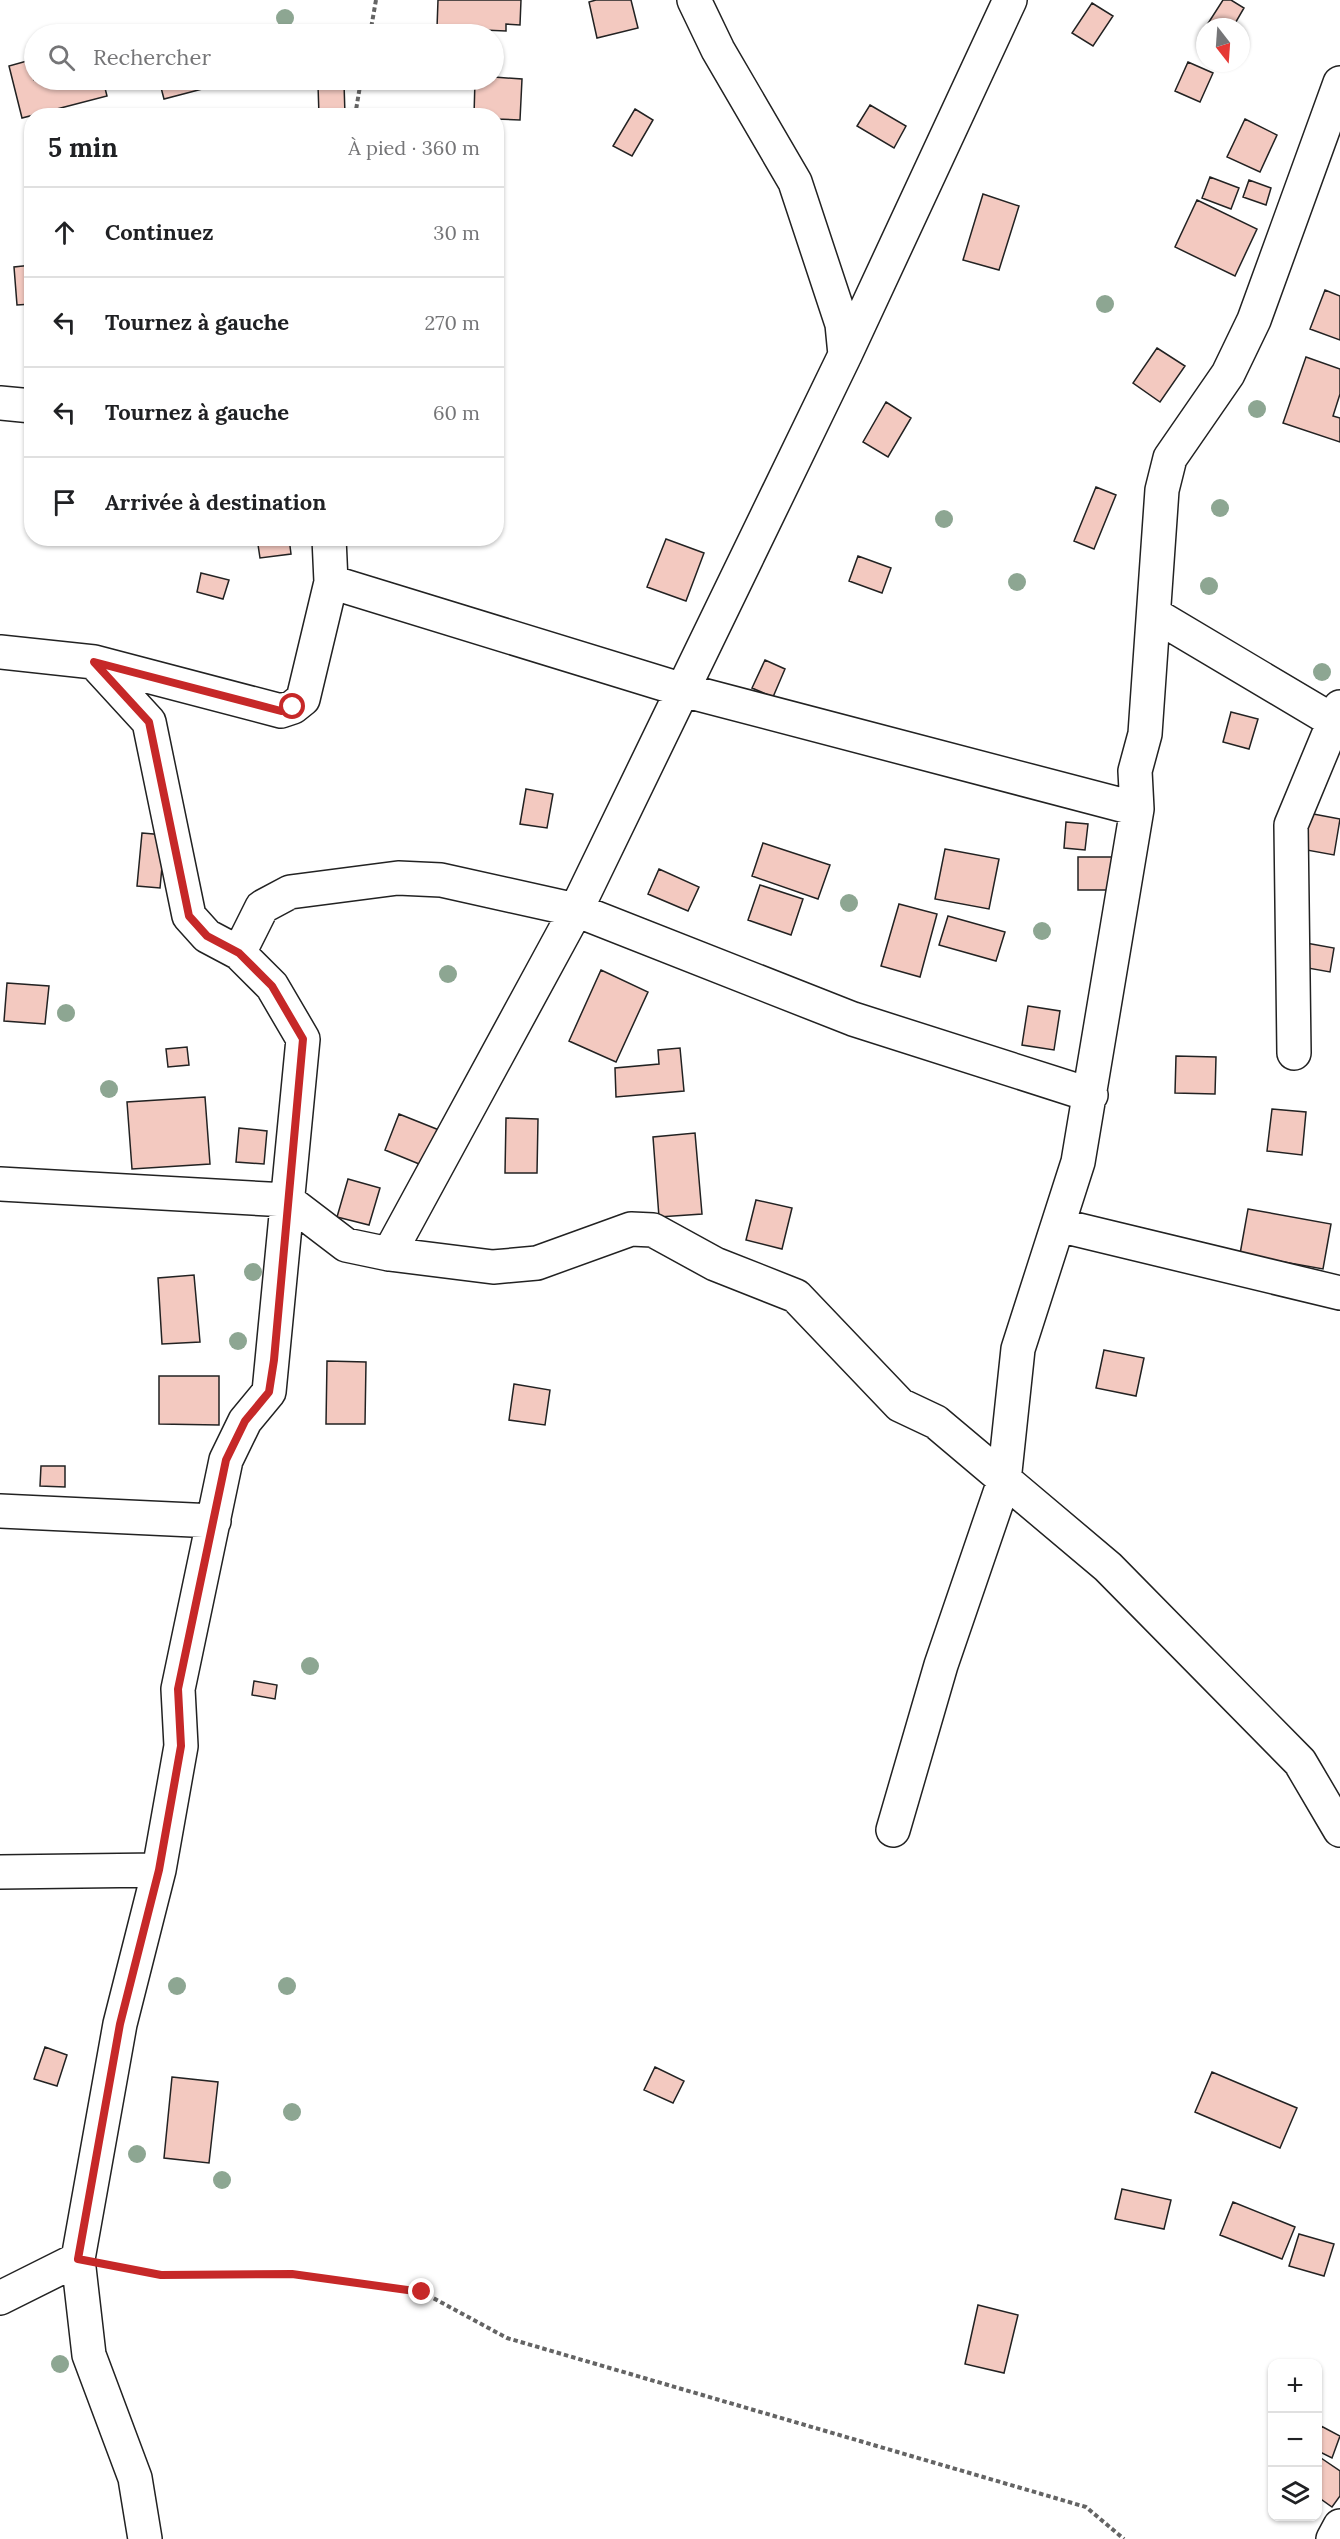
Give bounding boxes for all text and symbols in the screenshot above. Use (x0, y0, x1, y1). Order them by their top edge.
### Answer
north arrow (1196, 18, 1250, 72)
search box (24, 24, 504, 90)
icon: search (45, 41, 78, 74)
text: Rechercher (93, 43, 211, 71)
text: 5 min (48, 131, 118, 164)
text: À pied · 360 m (348, 135, 480, 160)
icon: ahead (48, 216, 81, 249)
text: Continuez (105, 218, 213, 246)
text: 30 m (433, 220, 480, 245)
icon: left (48, 306, 81, 339)
text: Tournez à gauche (105, 308, 289, 336)
text: 270 m (424, 310, 480, 335)
icon: left (48, 396, 81, 429)
text: Tournez à gauche (105, 398, 289, 426)
text: 60 m (433, 400, 480, 425)
icon: arrive (48, 486, 81, 519)
text: Arrivée à destination (105, 488, 326, 516)
route start (279, 693, 305, 719)
route end (408, 2278, 434, 2304)
map controls (1268, 2359, 1322, 2521)
button: + (1268, 2359, 1322, 2413)
button: − (1268, 2413, 1322, 2467)
button: layers (1268, 2467, 1322, 2521)

